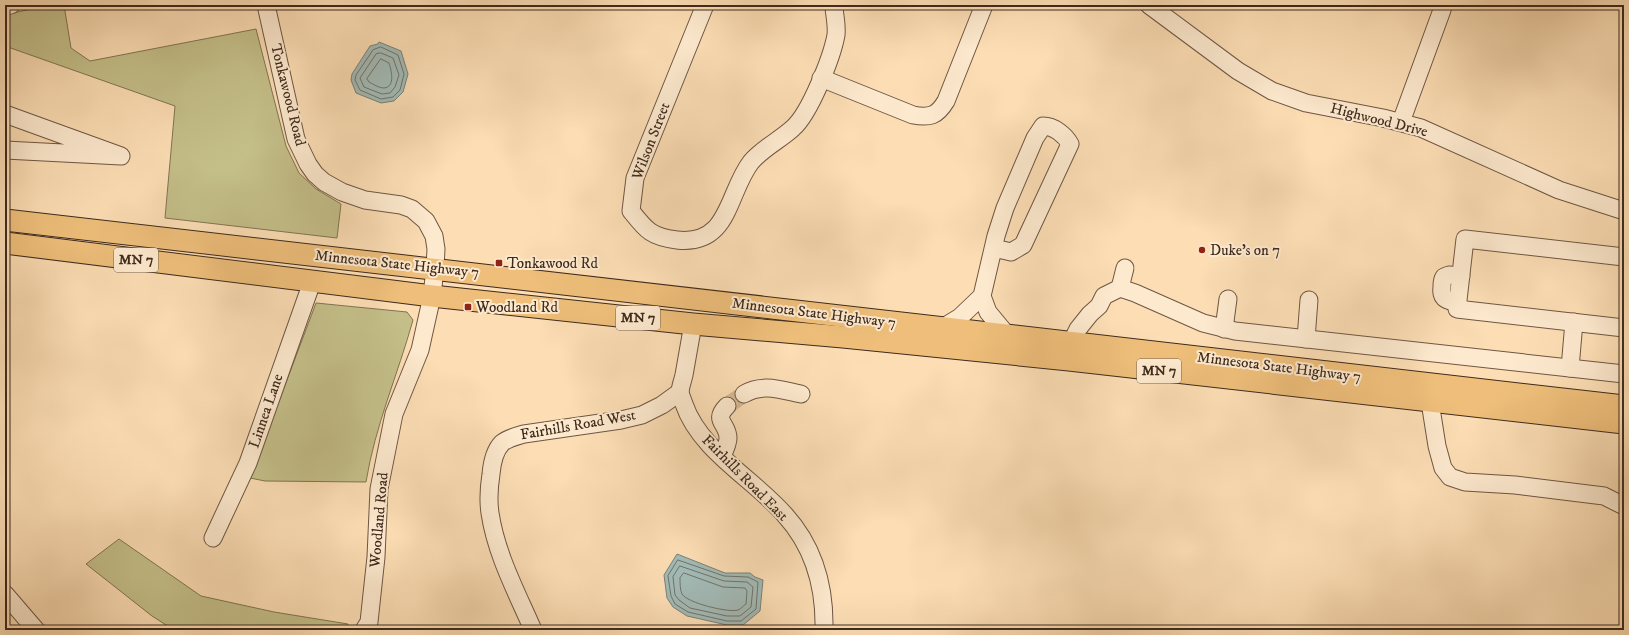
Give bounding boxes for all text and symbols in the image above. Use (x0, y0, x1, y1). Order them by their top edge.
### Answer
street label: Tonkawood Road (266, 42, 310, 149)
street label: Highwood Drive (1328, 99, 1430, 141)
street label: Wilson Street (627, 100, 674, 183)
place label: Duke's on 7 (1210, 241, 1280, 260)
marker: Duke's on 7 (1197, 245, 1207, 255)
street label: Minnesota State Highway 7 (314, 246, 480, 282)
road number: MN 7 (114, 248, 158, 272)
place label: Tonkawood Rd (507, 254, 598, 273)
marker: Tonkawood Rd (494, 258, 504, 268)
street label: Minnesota State Highway 7 (731, 294, 897, 332)
place label: Woodland Rd (475, 298, 558, 317)
marker: Woodland Rd (463, 302, 473, 312)
road number: MN 7 (616, 306, 660, 330)
street label: Minnesota State Highway 7 (1196, 348, 1362, 386)
road number: MN 7 (1137, 359, 1181, 383)
street label: Linnea Lane (244, 371, 288, 451)
street label: Fairhills Road West (519, 405, 637, 444)
street label: Fairhills Road East (698, 431, 792, 525)
street label: Woodland Road (365, 471, 393, 569)

